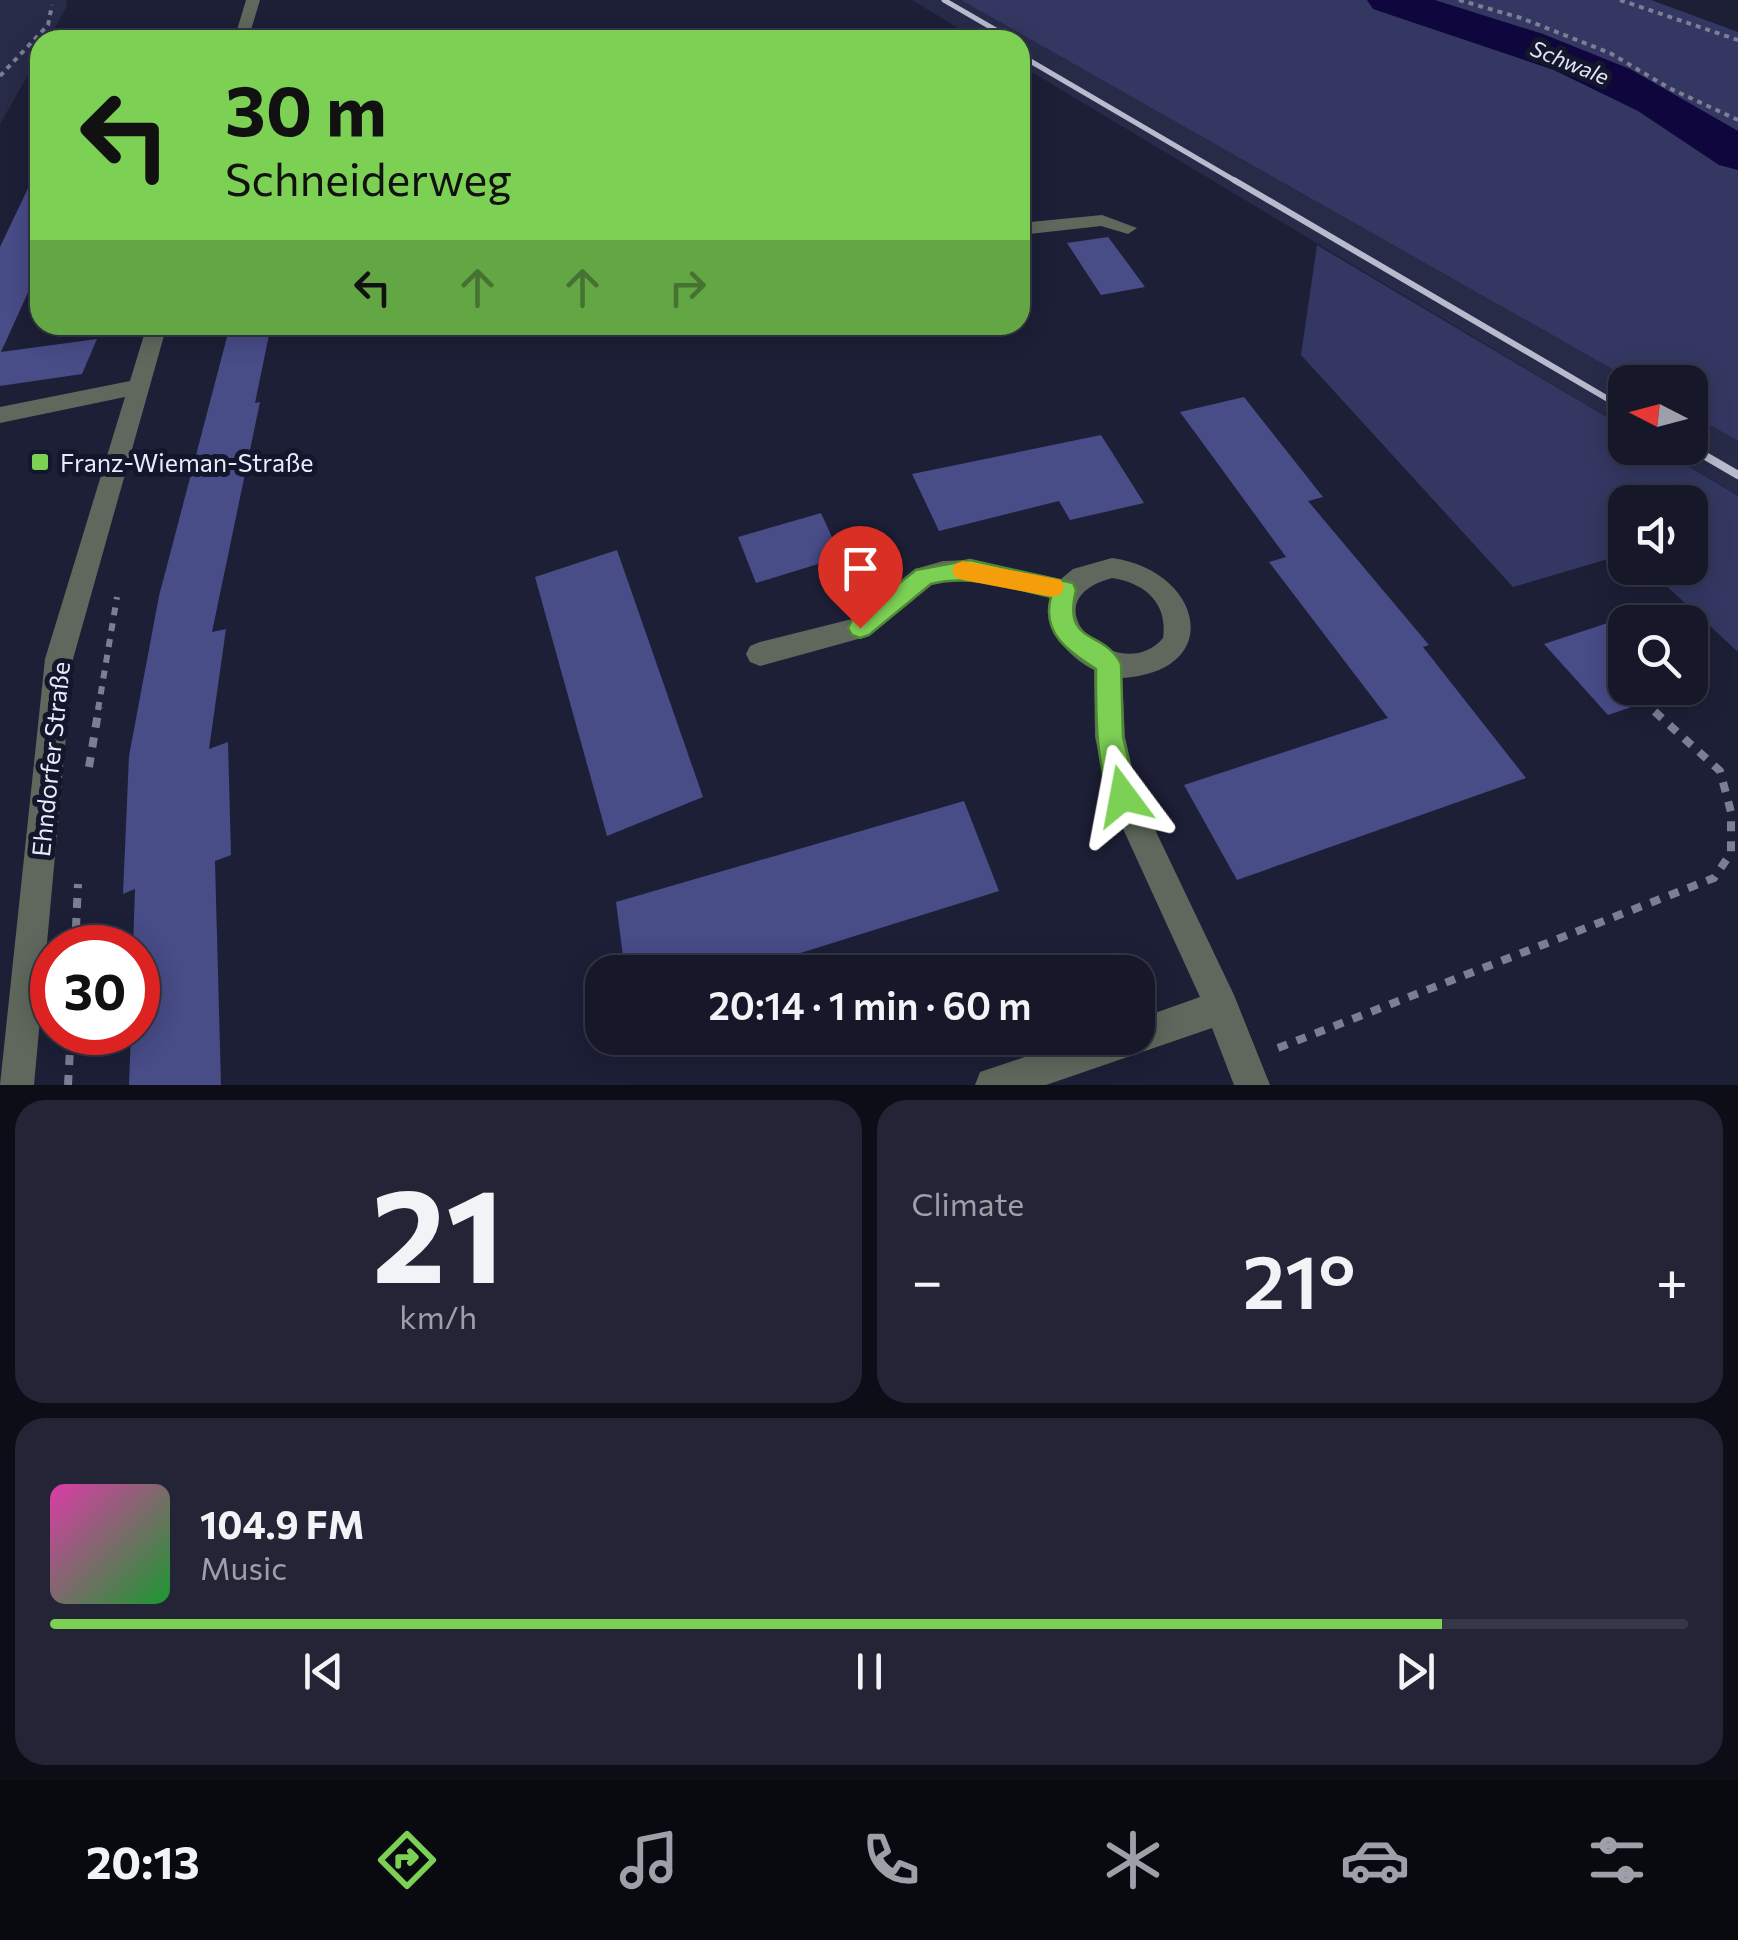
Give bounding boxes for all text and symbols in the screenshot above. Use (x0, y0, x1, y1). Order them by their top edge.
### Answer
water label: Schwale (1527, 34, 1613, 90)
text: 30 m (225, 65, 387, 150)
icon: left (60, 70, 190, 200)
text: Schneiderweg (225, 150, 512, 205)
icon: left (345, 260, 400, 315)
icon: ahead (450, 260, 505, 315)
icon: ahead (555, 260, 610, 315)
icon: right (660, 260, 715, 315)
north arrow (1608, 365, 1708, 465)
map controls (1608, 365, 1708, 705)
place label: Franz-Wieman-Straße (60, 447, 314, 477)
marker: Franz-Wieman-Straße (29, 451, 51, 473)
button: sound (1608, 485, 1708, 585)
pin (818, 526, 903, 629)
icon: arrive (833, 541, 888, 596)
button: search (1608, 605, 1708, 705)
street label: Ehndorfer Straße (25, 660, 75, 858)
position arrow (1071, 744, 1175, 848)
speed limit sign: 30 (30, 925, 160, 1055)
text: 20:14 · 1 min · 60 m (709, 981, 1031, 1028)
text: 21 (372, 1151, 505, 1310)
text: Climate (912, 1183, 1024, 1223)
text: 21° (1243, 1233, 1356, 1324)
text: − (912, 1245, 943, 1312)
text: + (1656, 1245, 1688, 1312)
text: km/h (399, 1296, 477, 1336)
text: 104.9 FM (200, 1500, 364, 1547)
text: Music (200, 1547, 287, 1587)
icon: previous (296, 1644, 351, 1699)
icon: pause (842, 1644, 897, 1699)
icon: next (1388, 1644, 1443, 1699)
icon: directions (372, 1825, 442, 1895)
icon: music (614, 1825, 684, 1895)
icon: phone (856, 1825, 926, 1895)
icon: climate (1098, 1825, 1168, 1895)
icon: car (1340, 1825, 1410, 1895)
icon: filters (1582, 1825, 1652, 1895)
text: 20:13 (86, 1833, 200, 1888)

